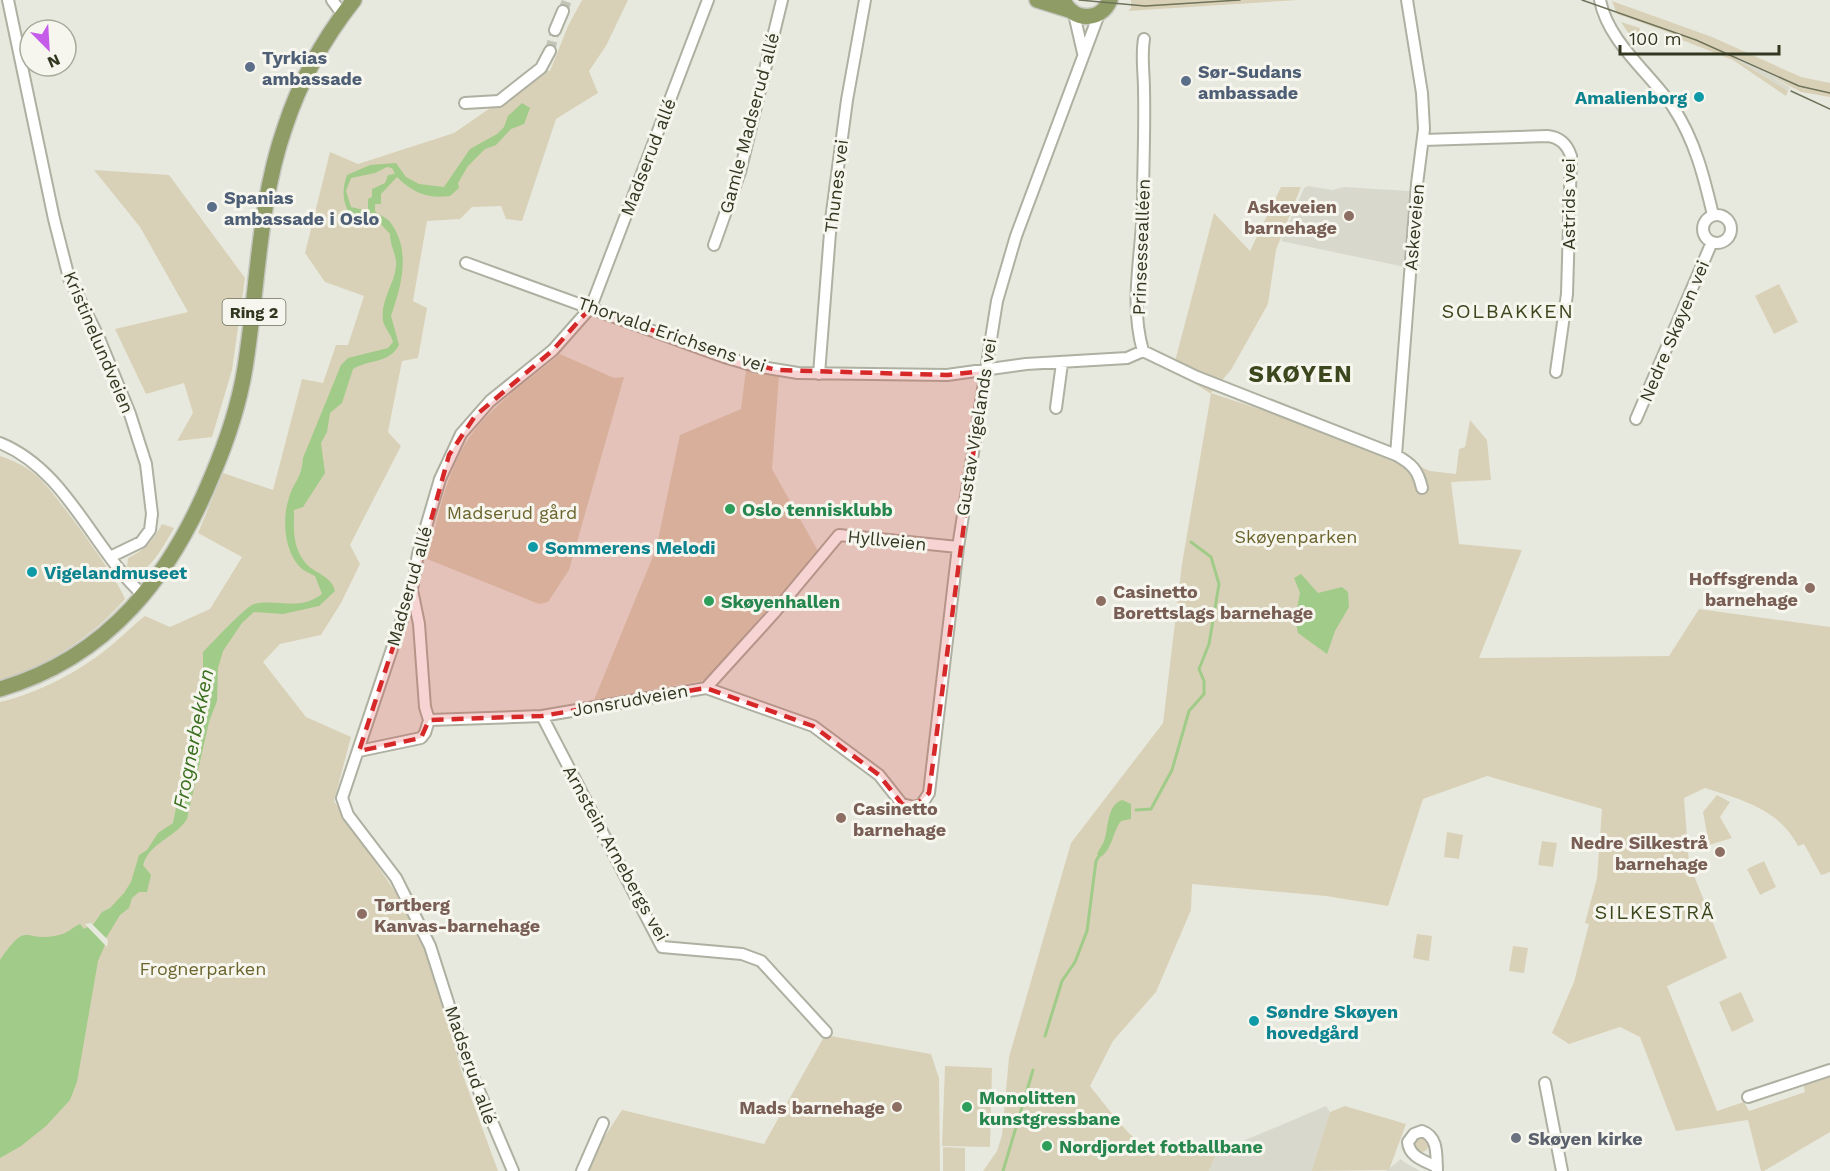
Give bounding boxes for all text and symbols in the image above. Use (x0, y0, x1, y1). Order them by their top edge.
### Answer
north arrow (18, 18, 78, 78)
scale bar (1620, 18, 1779, 56)
text: 100 m (1629, 28, 1682, 49)
street label: Gamle Madserud allé (715, 30, 783, 216)
place label: Tyrkias ambassade (262, 47, 362, 89)
text: N (45, 50, 63, 72)
marker: Tyrkias ambassade (243, 60, 257, 74)
place label: Sør-Sudans ambassade (1198, 61, 1302, 103)
marker: Sør-Sudans ambassade (1179, 74, 1193, 88)
place label: Amalienborg (1575, 87, 1688, 108)
marker: Amalienborg (1692, 90, 1706, 104)
street label: Madserud allé (616, 95, 680, 219)
street label: Thunes vei (820, 138, 852, 234)
street label: Astrids vei (1558, 158, 1579, 250)
street label: Prinsessealléen (1128, 178, 1154, 316)
street label: Askeveien (1400, 183, 1428, 271)
place label: Spanias ambassade i Oslo (224, 187, 380, 229)
place label: Askeveien barnehage (1244, 196, 1337, 238)
marker: Spanias ambassade i Oslo (205, 200, 219, 214)
marker: Askeveien barnehage (1342, 209, 1356, 223)
street label: Nedre Skøyen vei (1635, 257, 1713, 405)
street label: Kristinelundveien (60, 268, 138, 416)
street label: Thorvald Erichsens vei (575, 292, 769, 376)
road number: Ring 2 (222, 299, 286, 325)
district label: SOLBAKKEN (1442, 299, 1574, 323)
street label: Gustav Vigelands vei (952, 337, 1000, 517)
district label: SKØYEN (1249, 360, 1353, 388)
place label: Oslo tennisklubb (742, 499, 893, 520)
park label: Madserud gård (447, 502, 577, 523)
marker: Oslo tennisklubb (723, 502, 737, 516)
street label: Madserud allé (382, 523, 436, 649)
street label: Hyllveien (847, 525, 927, 555)
park label: Skøyenparken (1235, 526, 1358, 547)
place label: Sommerens Melodi (545, 537, 716, 558)
marker: Sommerens Melodi (526, 540, 540, 554)
place label: Vigelandmuseet (44, 562, 187, 583)
marker: Vigelandmuseet (25, 565, 39, 579)
place label: Hoffsgrenda barnehage (1689, 568, 1799, 610)
place label: Casinetto Borettslags barnehage (1113, 581, 1313, 623)
marker: Hoffsgrenda barnehage (1803, 581, 1817, 595)
place label: Skøyenhallen (721, 591, 840, 612)
marker: Skøyenhallen (702, 594, 716, 608)
marker: Casinetto Borettslags barnehage (1094, 594, 1108, 608)
water label: Frognerbekken (168, 667, 218, 811)
street label: Jonsrudveien (570, 679, 690, 721)
street label: Arnstein Arnebergs vei (559, 761, 673, 945)
place label: Casinetto barnehage (853, 798, 946, 840)
marker: Casinetto barnehage (834, 811, 848, 825)
place label: Nedre Silkestrå barnehage (1570, 832, 1709, 874)
marker: Nedre Silkestrå barnehage (1713, 845, 1727, 859)
place label: Tørtberg Kanvas-barnehage (374, 894, 540, 936)
district label: SILKESTRÅ (1595, 900, 1715, 924)
marker: Tørtberg Kanvas-barnehage (355, 907, 369, 921)
park label: Frognerparken (140, 958, 266, 979)
place label: Søndre Skøyen hovedgård (1266, 1001, 1398, 1043)
street label: Madserud allé (441, 1003, 501, 1127)
marker: Søndre Skøyen hovedgård (1247, 1014, 1261, 1028)
place label: Monolitten kunstgressbane (979, 1087, 1120, 1129)
place label: Mads barnehage (739, 1097, 885, 1118)
marker: Mads barnehage (890, 1100, 904, 1114)
marker: Monolitten kunstgressbane (960, 1100, 974, 1114)
place label: Skøyen kirke (1528, 1128, 1643, 1149)
marker: Skøyen kirke (1509, 1131, 1523, 1145)
place label: Nordjordet fotballbane (1059, 1136, 1263, 1157)
marker: Nordjordet fotballbane (1040, 1139, 1054, 1153)

